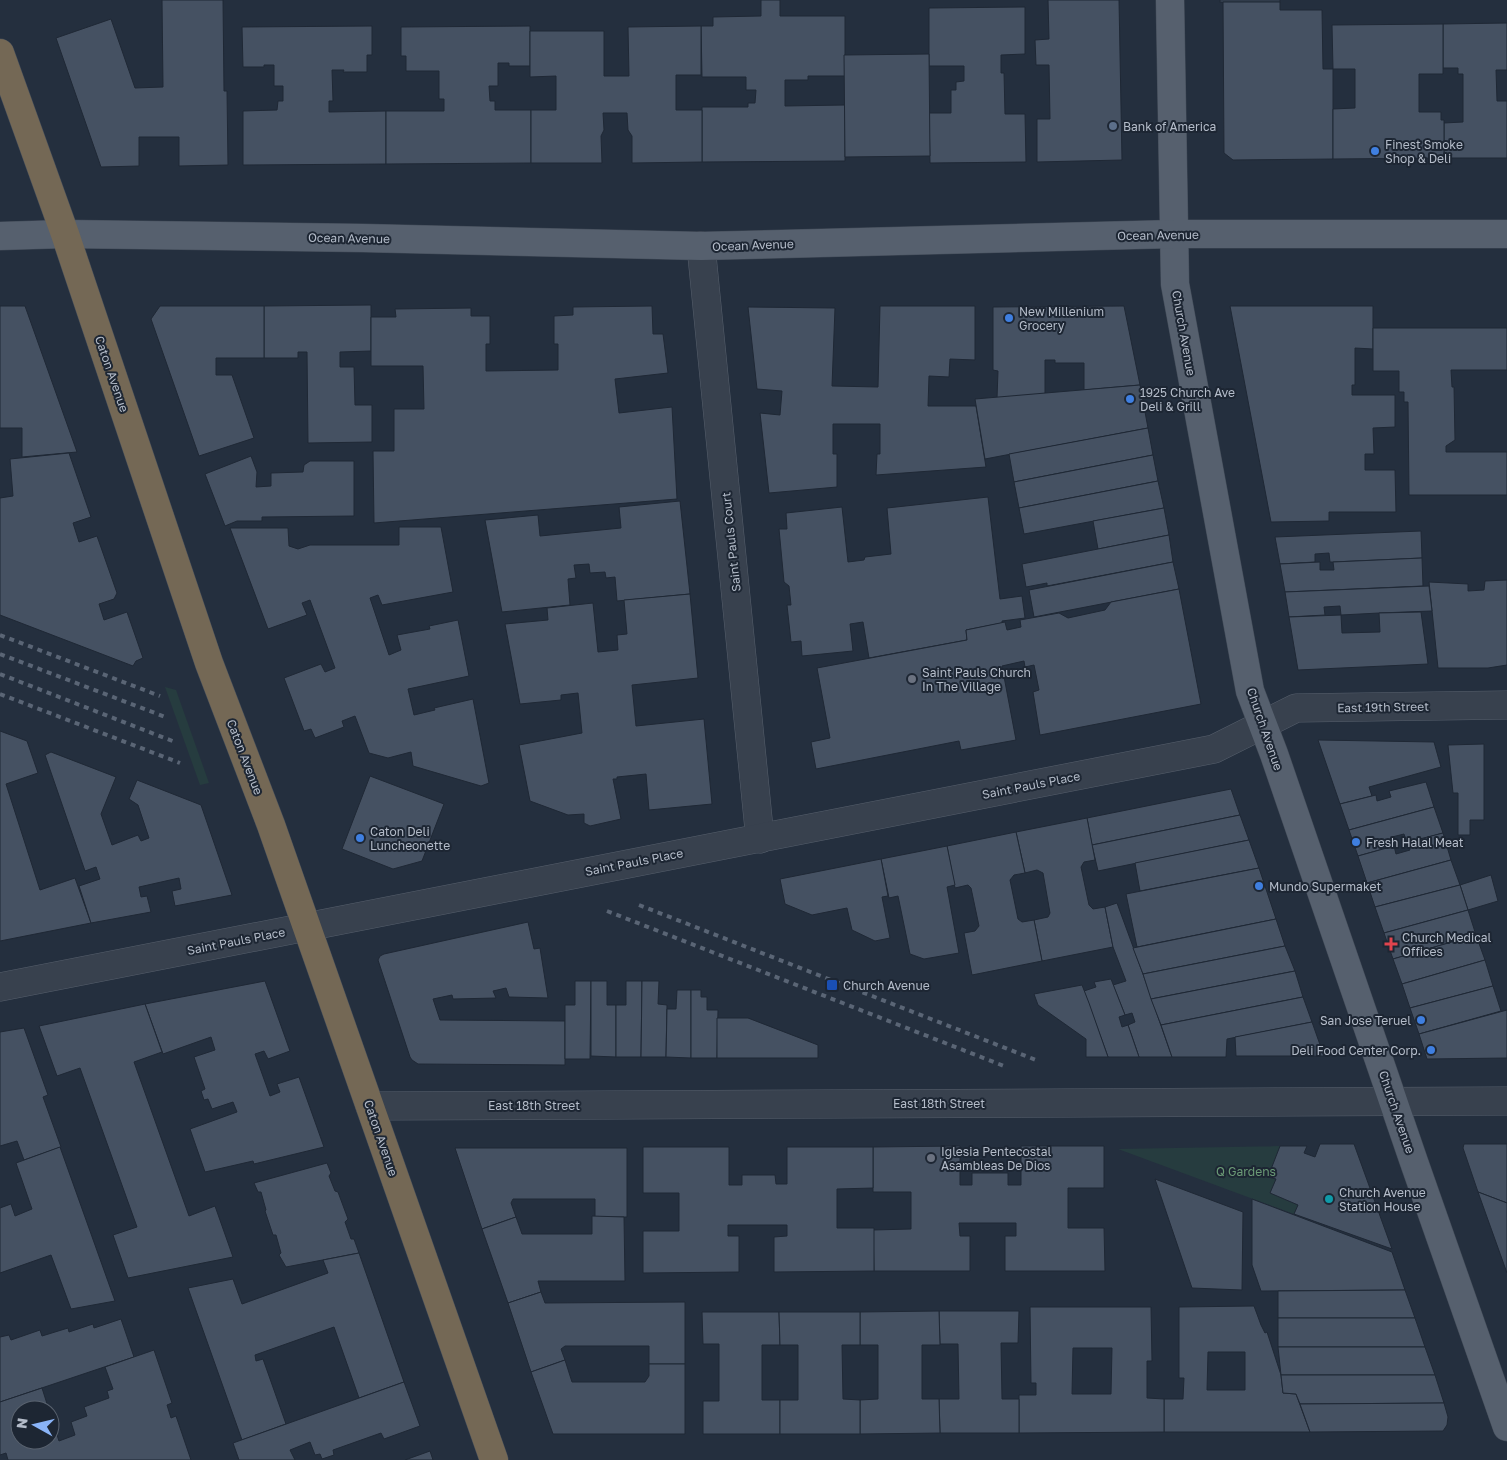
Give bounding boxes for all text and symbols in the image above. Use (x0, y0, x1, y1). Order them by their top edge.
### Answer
place label: Bank of America (1123, 119, 1216, 134)
marker: Bank of America (1107, 120, 1119, 132)
place label: Finest Smoke Shop & Deli (1385, 137, 1463, 166)
marker: Finest Smoke Shop & Deli (1369, 145, 1381, 157)
street label: Ocean Avenue (1117, 227, 1199, 243)
street label: Ocean Avenue (308, 230, 390, 246)
street label: Ocean Avenue (712, 236, 794, 254)
street label: Church Avenue (1169, 289, 1199, 377)
place label: New Millenium Grocery (1019, 304, 1104, 333)
marker: New Millenium Grocery (1003, 312, 1015, 324)
street label: Caton Avenue (92, 334, 132, 414)
place label: 1925 Church Ave Deli & Grill (1140, 385, 1235, 414)
marker: 1925 Church Ave Deli & Grill (1124, 393, 1136, 405)
street label: Saint Pauls Court (718, 491, 744, 593)
place label: Saint Pauls Church In The Village (922, 665, 1031, 694)
marker: Saint Pauls Church In The Village (906, 673, 918, 685)
street label: Church Avenue (1244, 686, 1286, 772)
street label: East 19th Street (1337, 699, 1429, 715)
street label: Caton Avenue (224, 717, 266, 797)
street label: Saint Pauls Place (981, 768, 1081, 802)
place label: Caton Deli Luncheonette (370, 824, 450, 853)
marker: Caton Deli Luncheonette (354, 832, 366, 844)
place label: Fresh Halal Meat (1366, 835, 1464, 850)
marker: Fresh Halal Meat (1350, 836, 1362, 848)
street label: Saint Pauls Place (584, 845, 684, 879)
place label: Mundo Supermaket (1269, 879, 1381, 894)
marker: Mundo Supermaket (1253, 880, 1265, 892)
street label: Saint Pauls Place (186, 924, 286, 958)
place label: Church Medical Offices (1402, 930, 1491, 959)
marker: Church Medical Offices (1384, 937, 1398, 951)
marker: Church Avenue (825, 978, 839, 992)
place label: Church Avenue (843, 978, 930, 993)
place label: San Jose Teruel (1320, 1013, 1411, 1028)
marker: San Jose Teruel (1415, 1014, 1427, 1026)
place label: Deli Food Center Corp. (1291, 1043, 1421, 1058)
marker: Deli Food Center Corp. (1425, 1044, 1437, 1056)
street label: Church Avenue (1376, 1069, 1418, 1155)
street label: East 18th Street (893, 1096, 985, 1111)
street label: Caton Avenue (361, 1098, 401, 1178)
street label: East 18th Street (488, 1098, 580, 1113)
place label: Iglesia Pentecostal Asambleas De Dios (941, 1144, 1052, 1173)
marker: Iglesia Pentecostal Asambleas De Dios (925, 1152, 937, 1164)
park label: Q Gardens (1216, 1164, 1276, 1179)
place label: Church Avenue Station House (1339, 1185, 1426, 1214)
marker: Church Avenue Station House (1323, 1193, 1335, 1205)
north arrow (10, 1400, 60, 1450)
text: N (12, 1417, 31, 1430)

